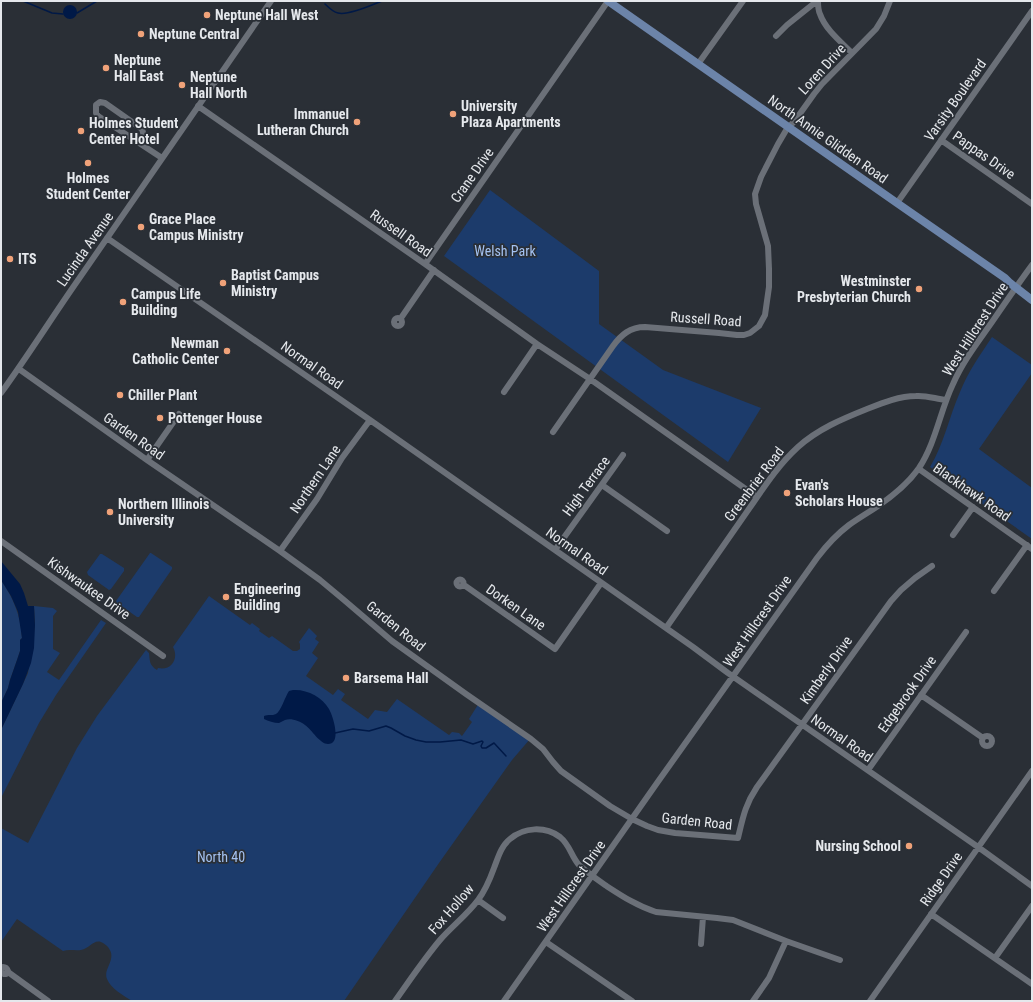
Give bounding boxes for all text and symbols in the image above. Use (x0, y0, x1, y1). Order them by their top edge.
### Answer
place label: Neptune Hall West (215, 7, 318, 23)
marker: Neptune Hall West (202, 10, 212, 20)
place label: Neptune Central (149, 26, 240, 42)
marker: Neptune Central (136, 29, 146, 39)
street label: Loren Drive (795, 40, 849, 98)
place label: Neptune Hall East (114, 52, 164, 84)
street label: Varsity Boulevard (921, 56, 989, 144)
marker: Neptune Hall East (101, 63, 111, 73)
place label: Neptune Hall North (190, 69, 247, 101)
marker: Neptune Hall North (177, 80, 187, 90)
street label: North Annie Glidden Road (765, 92, 891, 186)
place label: University Plaza Apartments (461, 98, 561, 130)
place label: Immanuel Lutheran Church (257, 106, 349, 138)
marker: University Plaza Apartments (448, 109, 458, 119)
place label: Holmes Student Center Hotel (89, 115, 178, 147)
marker: Immanuel Lutheran Church (352, 117, 362, 127)
marker: Holmes Student Center Hotel (76, 126, 86, 136)
street label: Pappas Drive (950, 128, 1019, 183)
street label: Crane Drive (447, 144, 497, 205)
marker: Holmes Student Center (83, 158, 93, 168)
place label: Holmes Student Center (46, 170, 130, 202)
street label: Russell Road (367, 206, 435, 260)
street label: Lucinda Avenue (54, 209, 117, 289)
place label: Grace Place Campus Ministry (149, 211, 244, 243)
marker: Grace Place Campus Ministry (136, 222, 146, 232)
park label: Welsh Park (474, 243, 536, 259)
place label: ITS (18, 251, 37, 267)
marker: ITS (5, 254, 15, 264)
place label: Baptist Campus Ministry (231, 267, 319, 299)
place label: Westminster Presbyterian Church (797, 273, 911, 305)
marker: Baptist Campus Ministry (218, 278, 228, 288)
street label: West Hillcrest Drive (939, 279, 1011, 379)
marker: Westminster Presbyterian Church (914, 284, 924, 294)
place label: Campus Life Building (131, 286, 201, 318)
marker: Campus Life Building (118, 297, 128, 307)
street label: Russell Road (670, 309, 742, 329)
place label: Newman Catholic Center (132, 335, 219, 367)
street label: Normal Road (278, 338, 346, 392)
marker: Newman Catholic Center (222, 346, 232, 356)
place label: Chiller Plant (128, 387, 197, 403)
marker: Chiller Plant (115, 390, 125, 400)
street label: Garden Road (100, 409, 168, 463)
place label: Pottenger House (168, 410, 262, 426)
marker: Pottenger House (155, 413, 165, 423)
street label: Northern Lane (286, 442, 344, 516)
street label: Greenbrier Road (721, 444, 787, 524)
street label: High Terrace (559, 453, 613, 519)
street label: Blackhawk Road (930, 459, 1014, 525)
place label: Evan's Scholars House (795, 477, 883, 509)
marker: Evan's Scholars House (782, 488, 792, 498)
place label: Northern Illinois University (118, 496, 209, 528)
marker: Northern Illinois University (105, 507, 115, 517)
street label: Normal Road (543, 524, 611, 578)
street label: Kishwaukee Drive (45, 554, 134, 623)
street label: West Hillcrest Drive (719, 572, 795, 670)
place label: Engineering Building (234, 581, 301, 613)
street label: Dorken Lane (483, 581, 549, 634)
marker: Engineering Building (221, 592, 231, 602)
street label: Garden Road (363, 598, 429, 654)
street label: Kimberly Drive (797, 633, 856, 707)
street label: Edgebrook Drive (875, 652, 940, 735)
place label: Barsema Hall (354, 670, 429, 686)
marker: Barsema Hall (341, 673, 351, 683)
street label: Normal Road (808, 711, 876, 765)
street label: Garden Road (661, 809, 733, 833)
street label: West Hillcrest Drive (533, 837, 609, 935)
place label: Nursing School (816, 838, 901, 854)
marker: Nursing School (904, 841, 914, 851)
park label: North 40 (197, 849, 245, 865)
street label: Ridge Drive (917, 849, 966, 909)
street label: Fox Hollow (425, 881, 477, 937)

